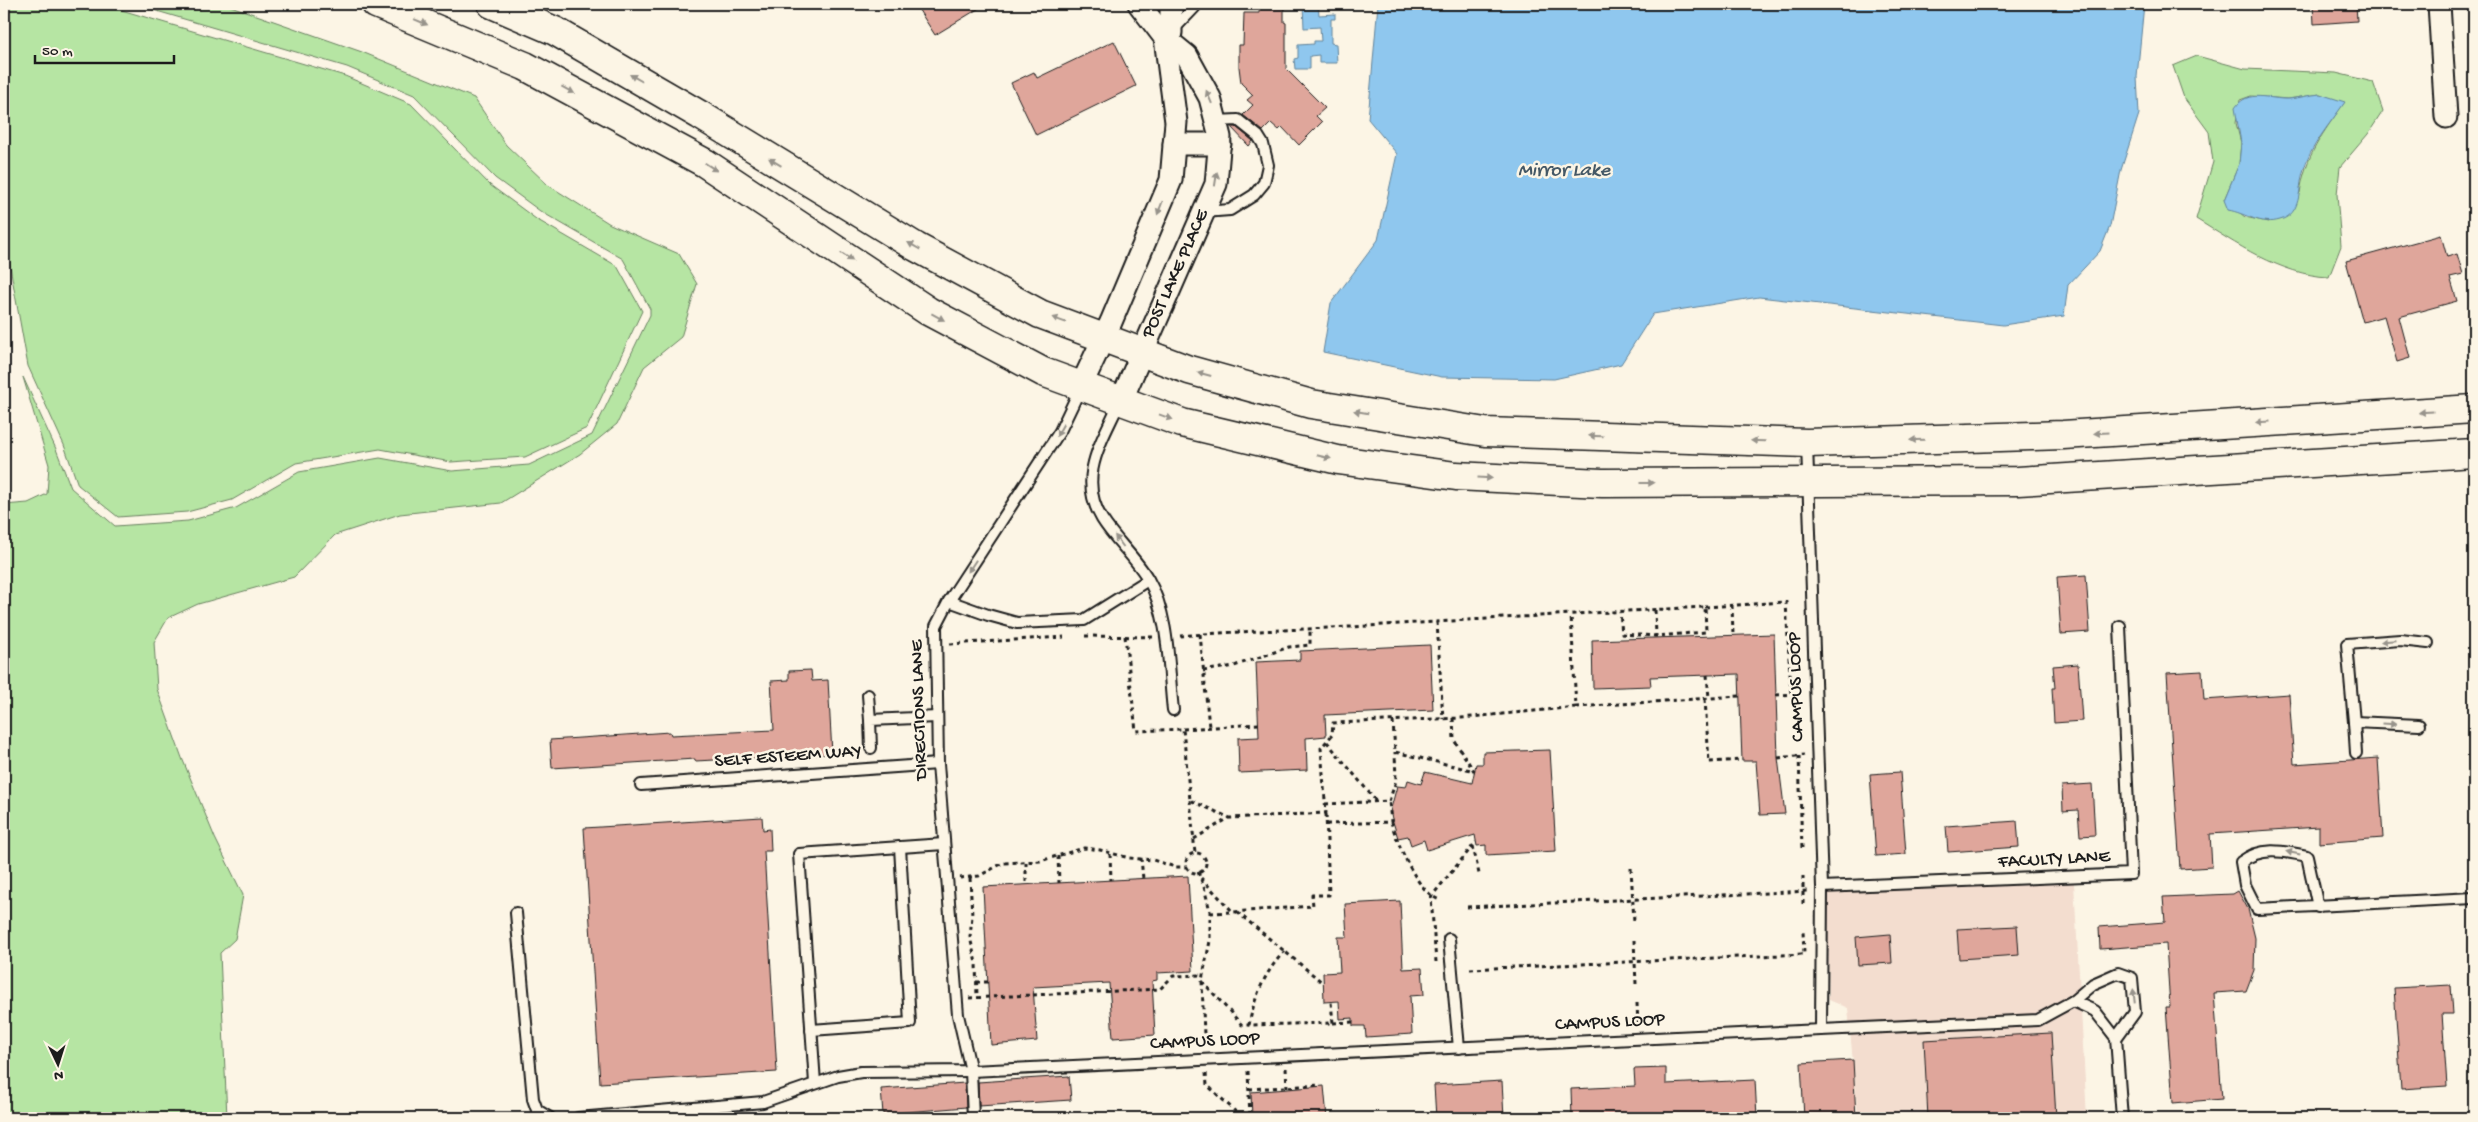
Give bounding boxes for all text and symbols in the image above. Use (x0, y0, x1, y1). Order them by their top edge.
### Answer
one-way arrow (414, 19, 428, 27)
scale bar (35, 32, 174, 64)
text: 50 m (42, 43, 73, 61)
one-way arrow (629, 74, 643, 83)
one-way arrow (561, 86, 576, 94)
one-way arrow (1204, 90, 1212, 104)
one-way arrow (769, 157, 782, 166)
water label: Mirror Lake (1518, 160, 1611, 183)
one-way arrow (705, 162, 718, 172)
one-way arrow (1212, 171, 1220, 187)
one-way arrow (1156, 201, 1164, 216)
street label: POST LAKE PLACE (1137, 205, 1215, 343)
one-way arrow (908, 241, 921, 250)
one-way arrow (840, 252, 853, 262)
one-way arrow (931, 313, 945, 321)
one-way arrow (1051, 316, 1066, 324)
one-way arrow (1196, 370, 1211, 378)
one-way arrow (1353, 408, 1369, 416)
one-way arrow (2417, 409, 2433, 417)
one-way arrow (1159, 414, 1174, 421)
one-way arrow (2255, 419, 2271, 427)
one-way arrow (1056, 423, 1064, 437)
one-way arrow (2093, 429, 2109, 437)
one-way arrow (1587, 432, 1603, 440)
one-way arrow (1909, 436, 1925, 444)
one-way arrow (1750, 437, 1766, 445)
one-way arrow (1317, 453, 1332, 461)
one-way arrow (1477, 474, 1493, 482)
one-way arrow (1640, 479, 1656, 487)
one-way arrow (1114, 534, 1124, 548)
one-way arrow (967, 560, 976, 573)
street label: CAMPUS LOOP (1784, 631, 1810, 742)
one-way arrow (2379, 637, 2395, 645)
street label: DIRECTIONS LANE (906, 638, 934, 783)
one-way arrow (2381, 720, 2397, 728)
street label: SELF ESTEEM WAY (714, 740, 862, 774)
street label: FACULTY LANE (1996, 846, 2112, 874)
one-way arrow (2286, 849, 2301, 857)
one-way arrow (2130, 988, 2138, 1004)
street label: CAMPUS LOOP (1555, 1009, 1666, 1037)
street label: CAMPUS LOOP (1150, 1028, 1261, 1056)
north arrow (32, 1040, 82, 1090)
text: N (54, 1066, 64, 1083)

